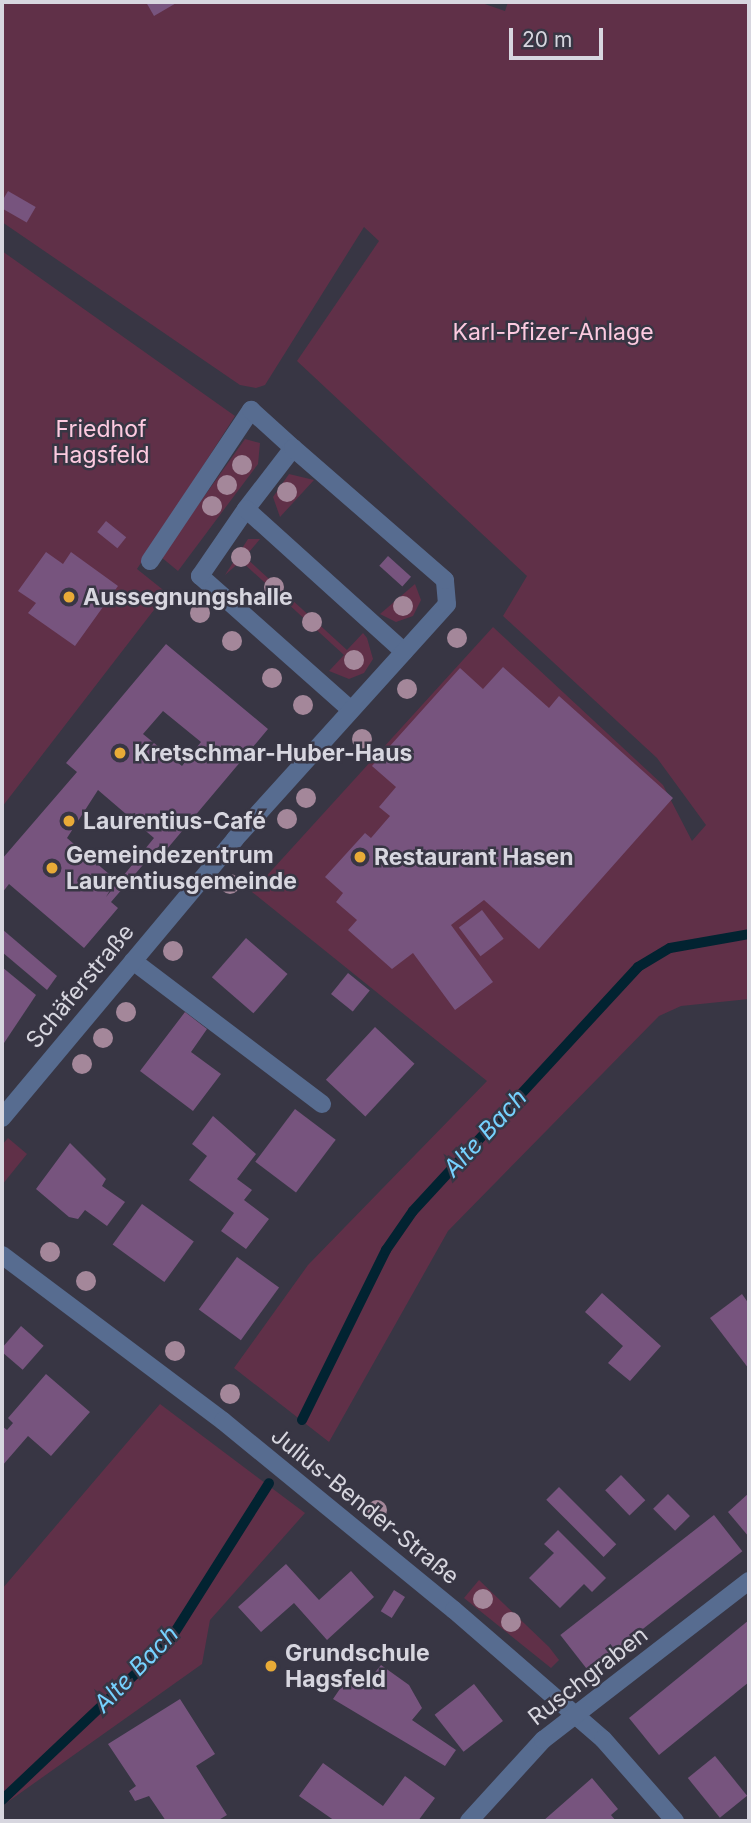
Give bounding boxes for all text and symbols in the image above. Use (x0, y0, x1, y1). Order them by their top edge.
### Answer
scale bar (513, 14, 608, 58)
text: 20 m (522, 27, 572, 52)
park label: Karl-Pfizer-Anlage (452, 318, 654, 346)
park label: Friedhof Hagsfeld (52, 415, 150, 469)
place label: Aussegnungshalle (83, 583, 293, 611)
marker: Aussegnungshalle (61, 589, 77, 605)
place label: Kretschmar-Huber-Haus (134, 739, 412, 767)
marker: Kretschmar-Huber-Haus (112, 745, 128, 761)
place label: Laurentius-Café (83, 807, 266, 835)
marker: Laurentius-Café (61, 813, 77, 829)
place label: Gemeindezentrum Laurentiusgemeinde (66, 841, 297, 895)
place label: Restaurant Hasen (374, 843, 574, 871)
marker: Restaurant Hasen (352, 849, 368, 865)
marker: Gemeindezentrum Laurentiusgemeinde (44, 860, 60, 876)
street label: Schäferstraße (20, 918, 140, 1054)
water label: Alte Bach (437, 1083, 533, 1183)
street label: Julius-Bender-Straße (266, 1422, 464, 1590)
water label: Alte Bach (88, 1620, 184, 1718)
street label: Ruschgraben (523, 1621, 653, 1731)
place label: Grundschule Hagsfeld (285, 1639, 430, 1693)
marker: Grundschule Hagsfeld (263, 1658, 279, 1674)

